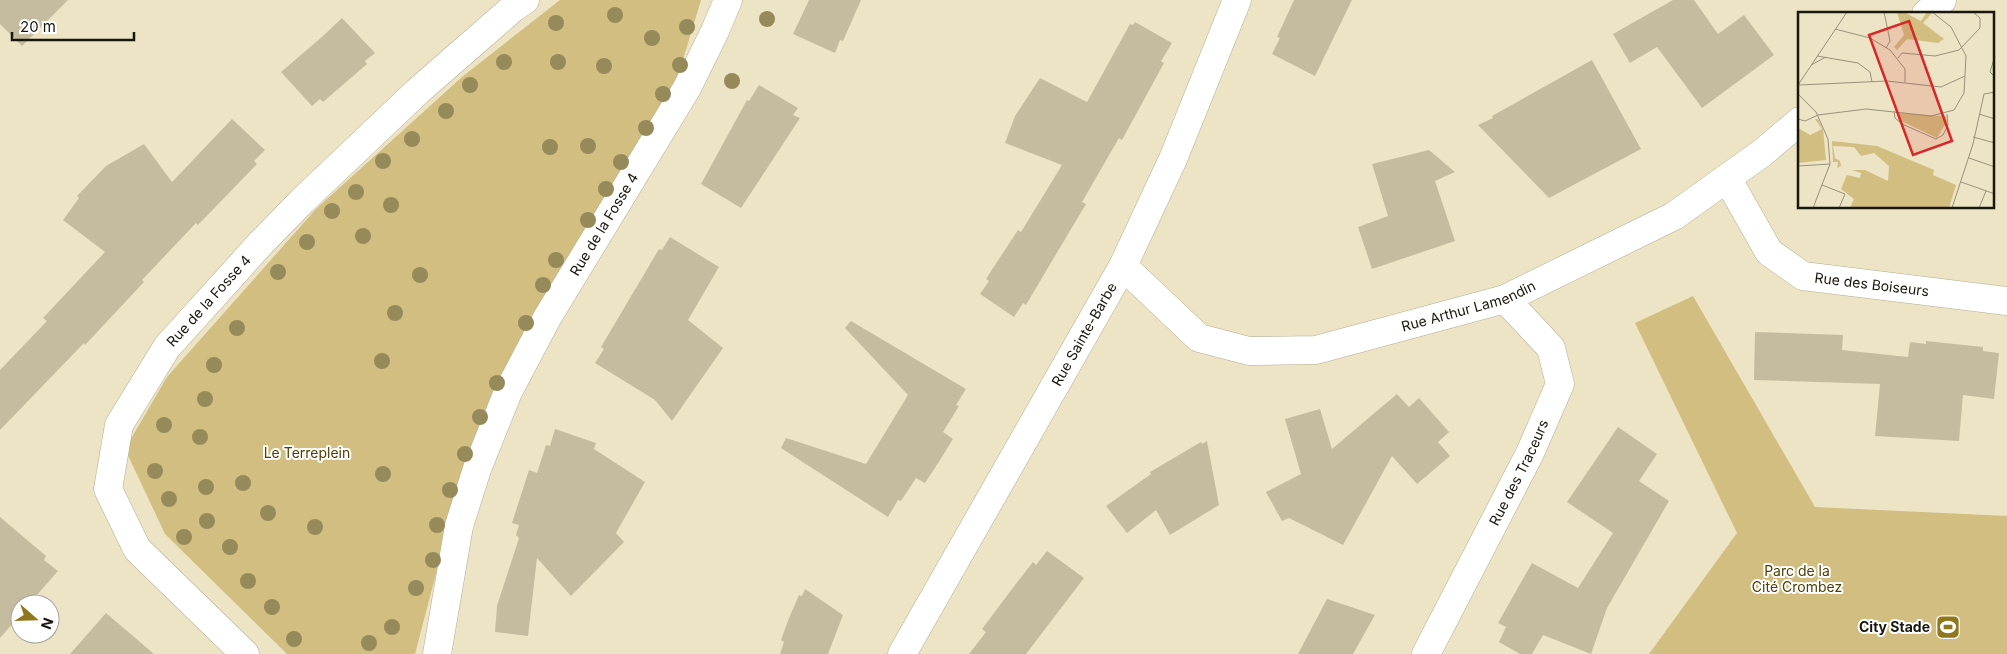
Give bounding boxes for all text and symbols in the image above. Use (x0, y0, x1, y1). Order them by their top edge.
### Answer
scale bar (12, 10, 135, 42)
inset map (1798, 12, 1994, 209)
text: 20 m (20, 17, 56, 36)
street label: Rue de la Fosse 4 (566, 169, 641, 279)
street label: Rue de la Fosse 4 (163, 251, 254, 350)
street label: Rue des Boiseurs (1814, 269, 1930, 299)
street label: Rue Arthur Lamendin (1399, 276, 1538, 335)
street label: Rue Sainte-Barbe (1048, 279, 1120, 389)
street label: Rue des Traceurs (1485, 417, 1552, 528)
park label: Le Terreplein (264, 444, 350, 461)
park label: Parc de la Cité Crombez (1752, 562, 1842, 595)
north arrow (10, 594, 60, 644)
sports icon: City Stade (1935, 614, 1961, 640)
text: N (38, 616, 57, 632)
place label: City Stade (1859, 618, 1930, 635)

